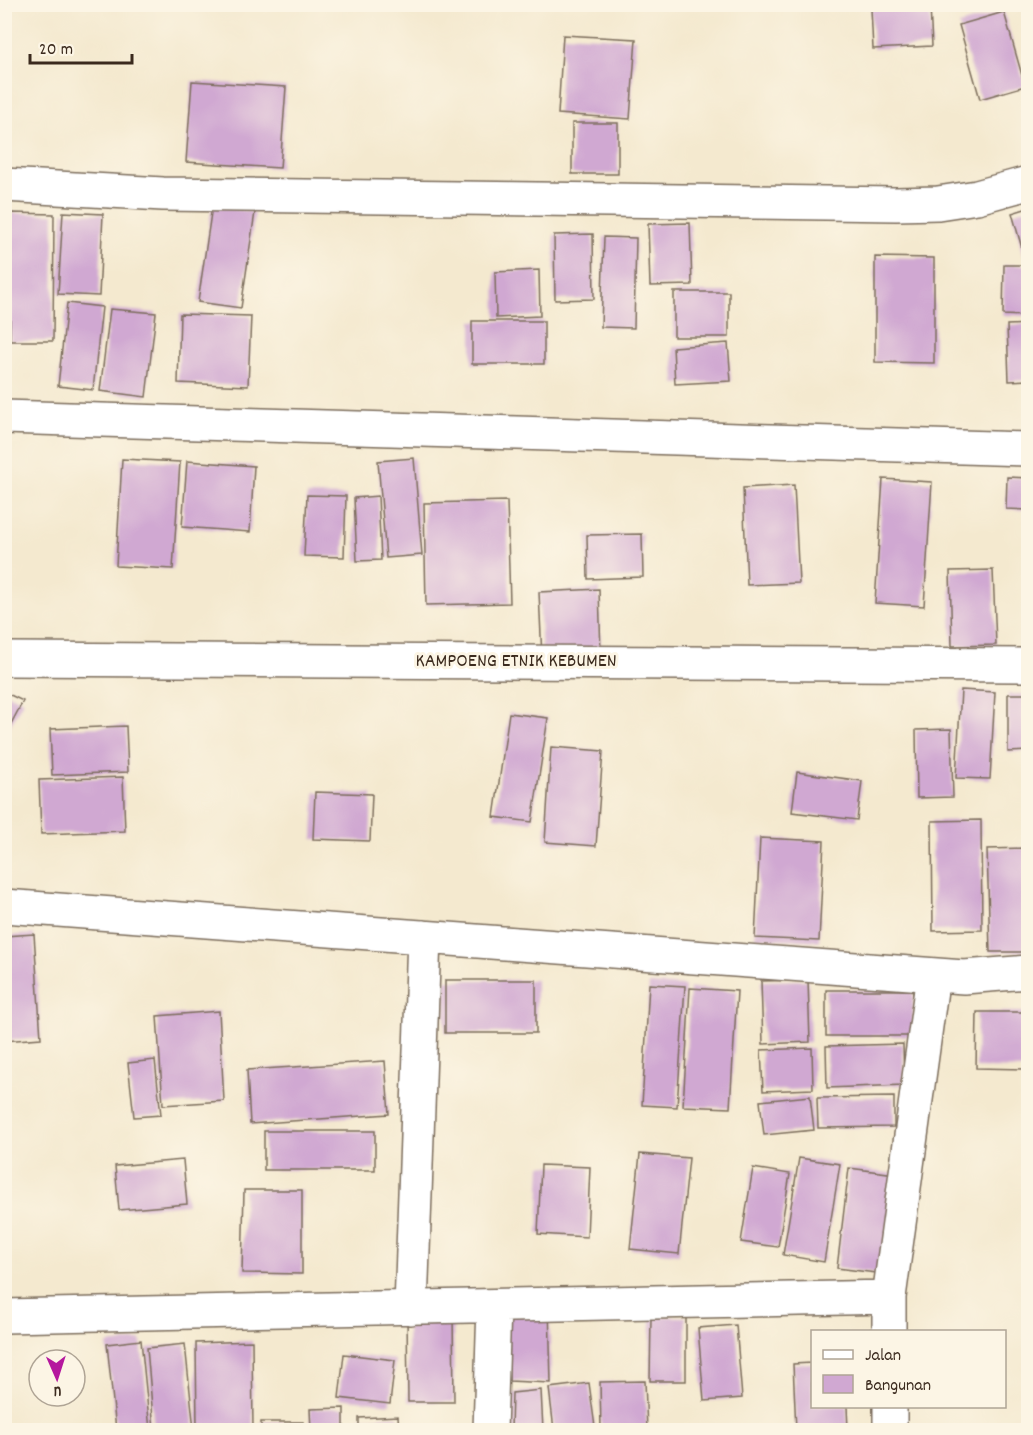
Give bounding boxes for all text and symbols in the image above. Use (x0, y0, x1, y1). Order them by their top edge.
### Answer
scale bar (30, 27, 132, 65)
text: 20 m (39, 38, 73, 63)
street label: KAMPOENG ETNIK KEBUMEN (415, 648, 617, 676)
legend (811, 1330, 1006, 1408)
text: Jalan (865, 1344, 901, 1369)
north arrow (27, 1348, 87, 1408)
text: Bangunan (865, 1374, 931, 1399)
text: U (53, 1379, 62, 1402)

